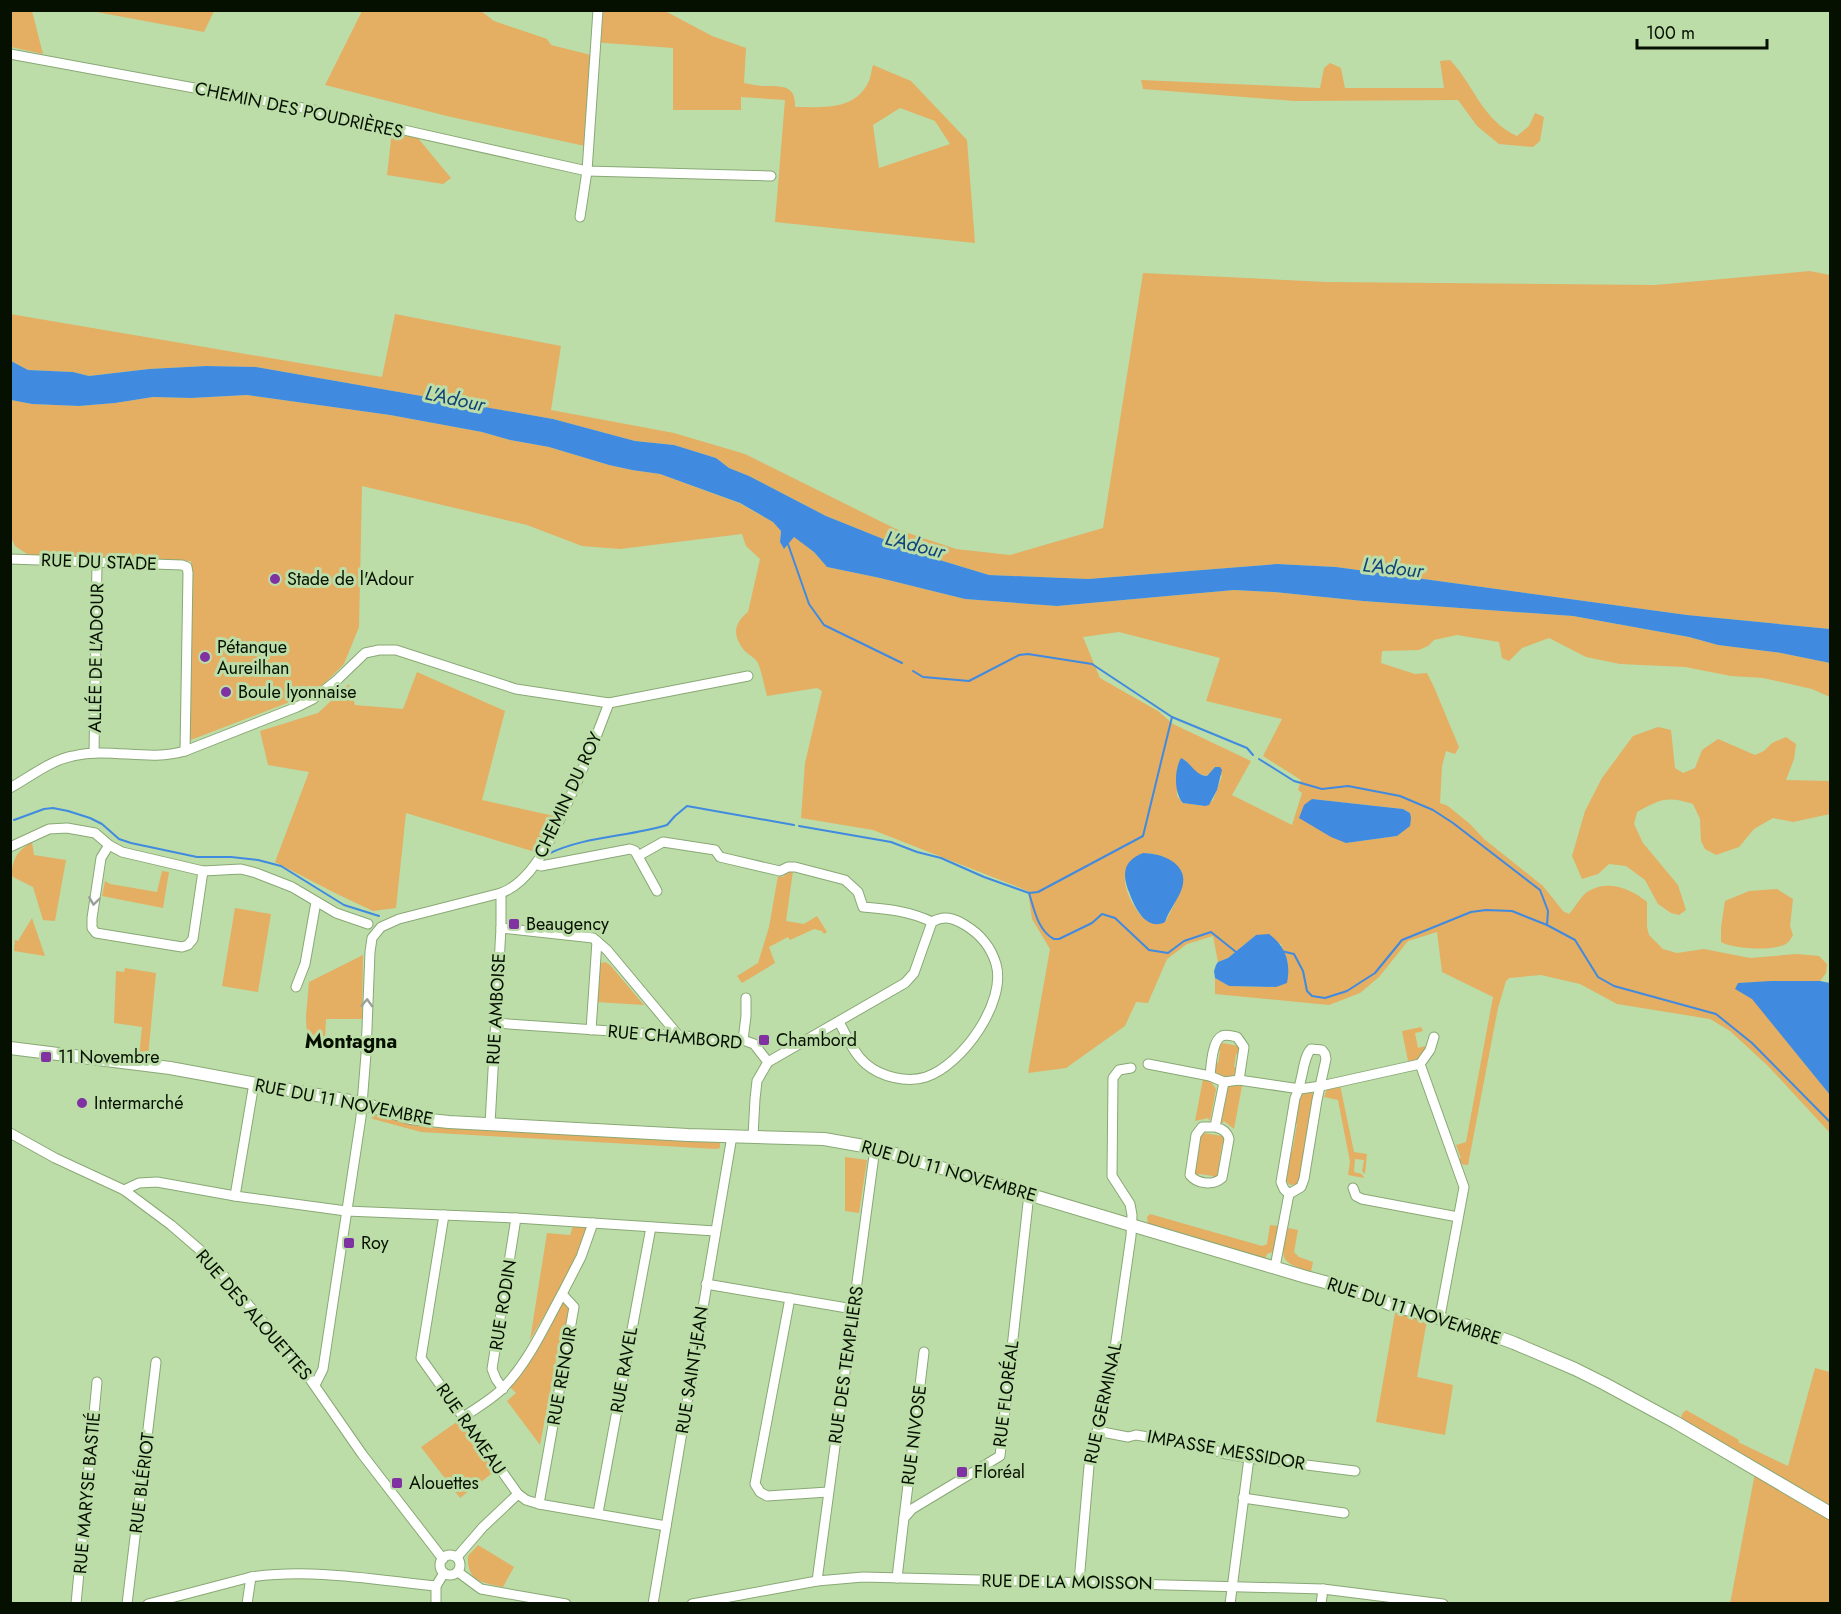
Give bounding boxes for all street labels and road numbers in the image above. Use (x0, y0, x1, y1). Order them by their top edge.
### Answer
street label: CHEMIN DES POUDRIÈRES (192, 75, 406, 145)
street label: RUE DU STADE (41, 547, 157, 577)
street label: ALLÉE DE L'ADOUR (82, 583, 110, 733)
street label: CHEMIN DU ROY (527, 727, 609, 862)
street label: RUE AMBOISE (480, 953, 512, 1065)
street label: RUE CHAMBORD (607, 1018, 743, 1056)
street label: RUE DU 11 NOVEMBRE (253, 1072, 435, 1132)
street label: RUE DU 11 NOVEMBRE (858, 1134, 1040, 1208)
street label: RUE DES ALOUETTES (190, 1244, 318, 1386)
street label: RUE RODIN (483, 1258, 523, 1352)
street label: RUE DU 11 NOVEMBRE (1324, 1271, 1504, 1351)
street label: RUE DES TEMPLIERS (822, 1284, 870, 1446)
street label: RUE SAINT-JEAN (669, 1304, 715, 1436)
street label: RUE RENOIR (541, 1325, 583, 1427)
street label: RUE RAVEL (604, 1325, 644, 1415)
street label: RUE FLORÉAL (987, 1339, 1025, 1449)
street label: RUE GERMINAL (1077, 1340, 1129, 1466)
street label: RUE RAMEAU (430, 1378, 512, 1480)
street label: RUE NIVOSE (895, 1383, 933, 1487)
street label: RUE MARYSE BASTIÉ (67, 1411, 107, 1575)
street label: IMPASSE MESSIDOR (1145, 1423, 1307, 1477)
street label: RUE BLÉRIOT (123, 1431, 161, 1535)
street label: RUE DE LA MOISSON (981, 1568, 1153, 1596)

